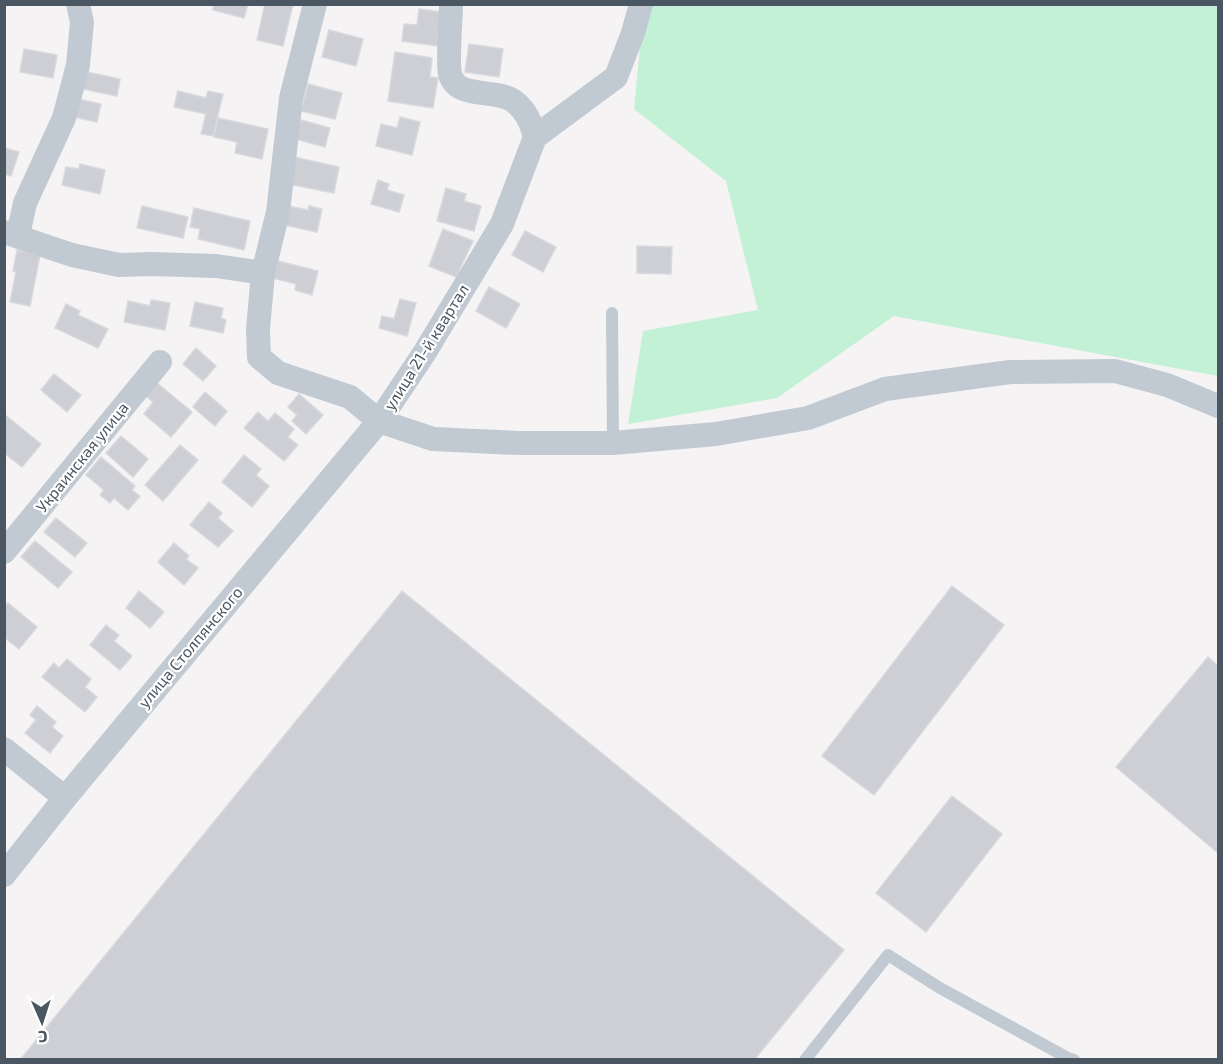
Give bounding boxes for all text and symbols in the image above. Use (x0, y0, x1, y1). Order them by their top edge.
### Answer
street label: улица 21-й квартал (379, 280, 473, 414)
street label: Украинская улица (31, 398, 133, 516)
street label: улица Столпянского (133, 582, 247, 712)
north arrow (12, 992, 72, 1052)
text: С (38, 1028, 48, 1047)

